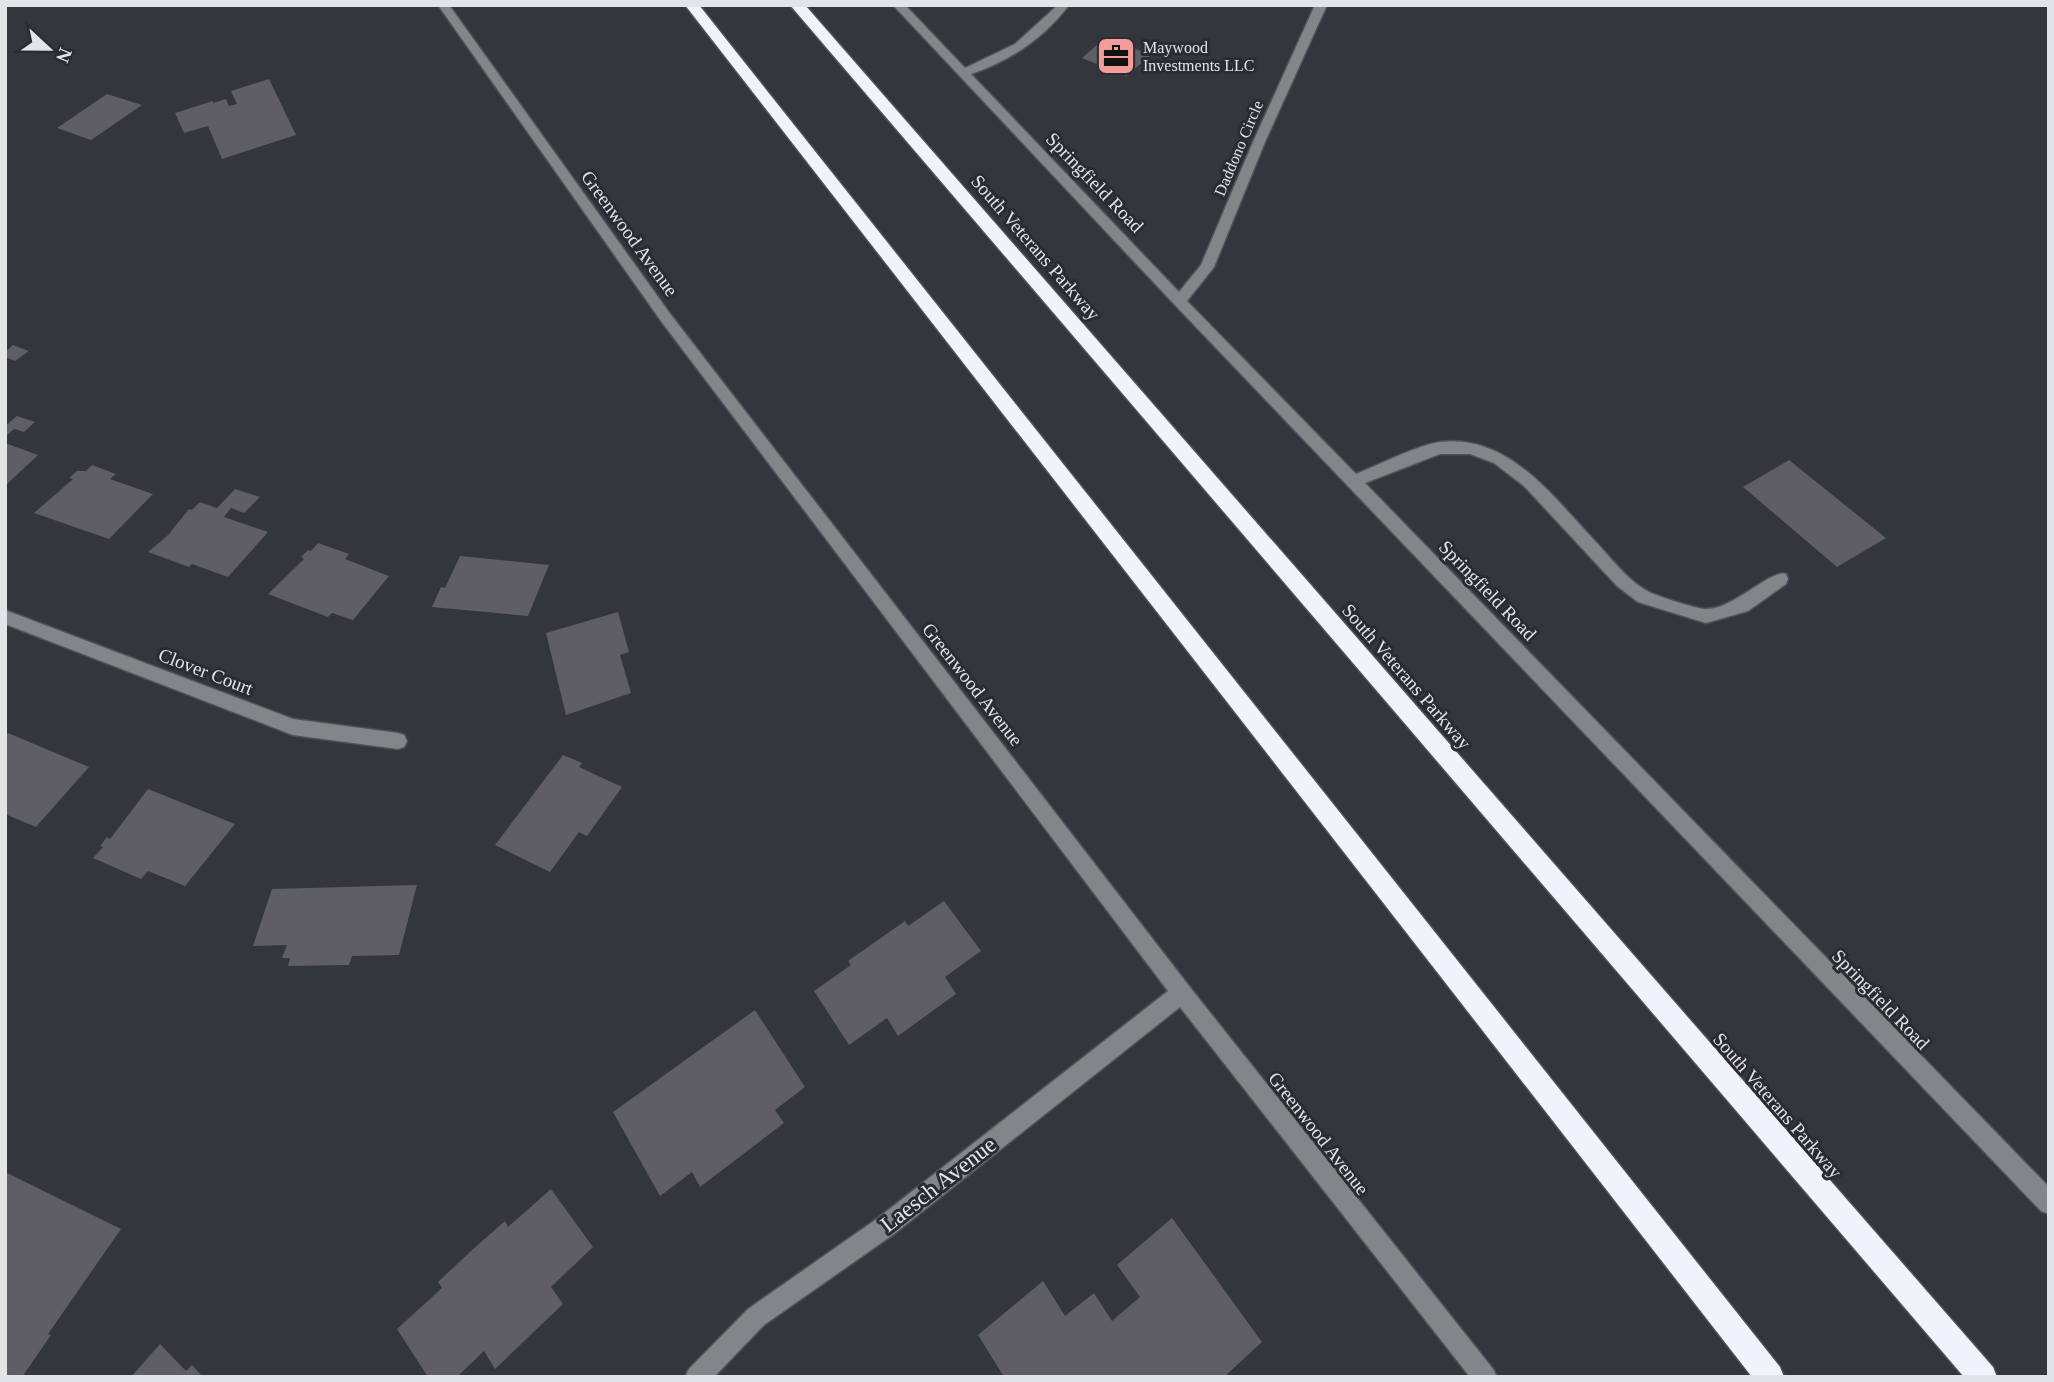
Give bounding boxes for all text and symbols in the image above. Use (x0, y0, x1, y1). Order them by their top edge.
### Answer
north arrow (14, 14, 84, 84)
office icon: Maywood Investments LLC (1095, 35, 1137, 77)
place label: Maywood Investments LLC (1143, 39, 1255, 74)
text: N (52, 45, 77, 66)
street label: Daddono Circle (1211, 98, 1266, 198)
street label: Springfield Road (1042, 128, 1148, 237)
street label: Greenwood Avenue (577, 166, 682, 300)
street label: South Veterans Parkway (967, 170, 1105, 325)
street label: Springfield Road (1435, 536, 1541, 645)
street label: South Veterans Parkway (1338, 599, 1476, 754)
street label: Greenwood Avenue (918, 619, 1027, 750)
street label: Clover Court (155, 644, 257, 699)
street label: Springfield Road (1828, 945, 1934, 1054)
street label: South Veterans Parkway (1709, 1028, 1847, 1183)
street label: Greenwood Avenue (1264, 1068, 1373, 1199)
street label: Laesch Avenue (876, 1132, 1001, 1237)

